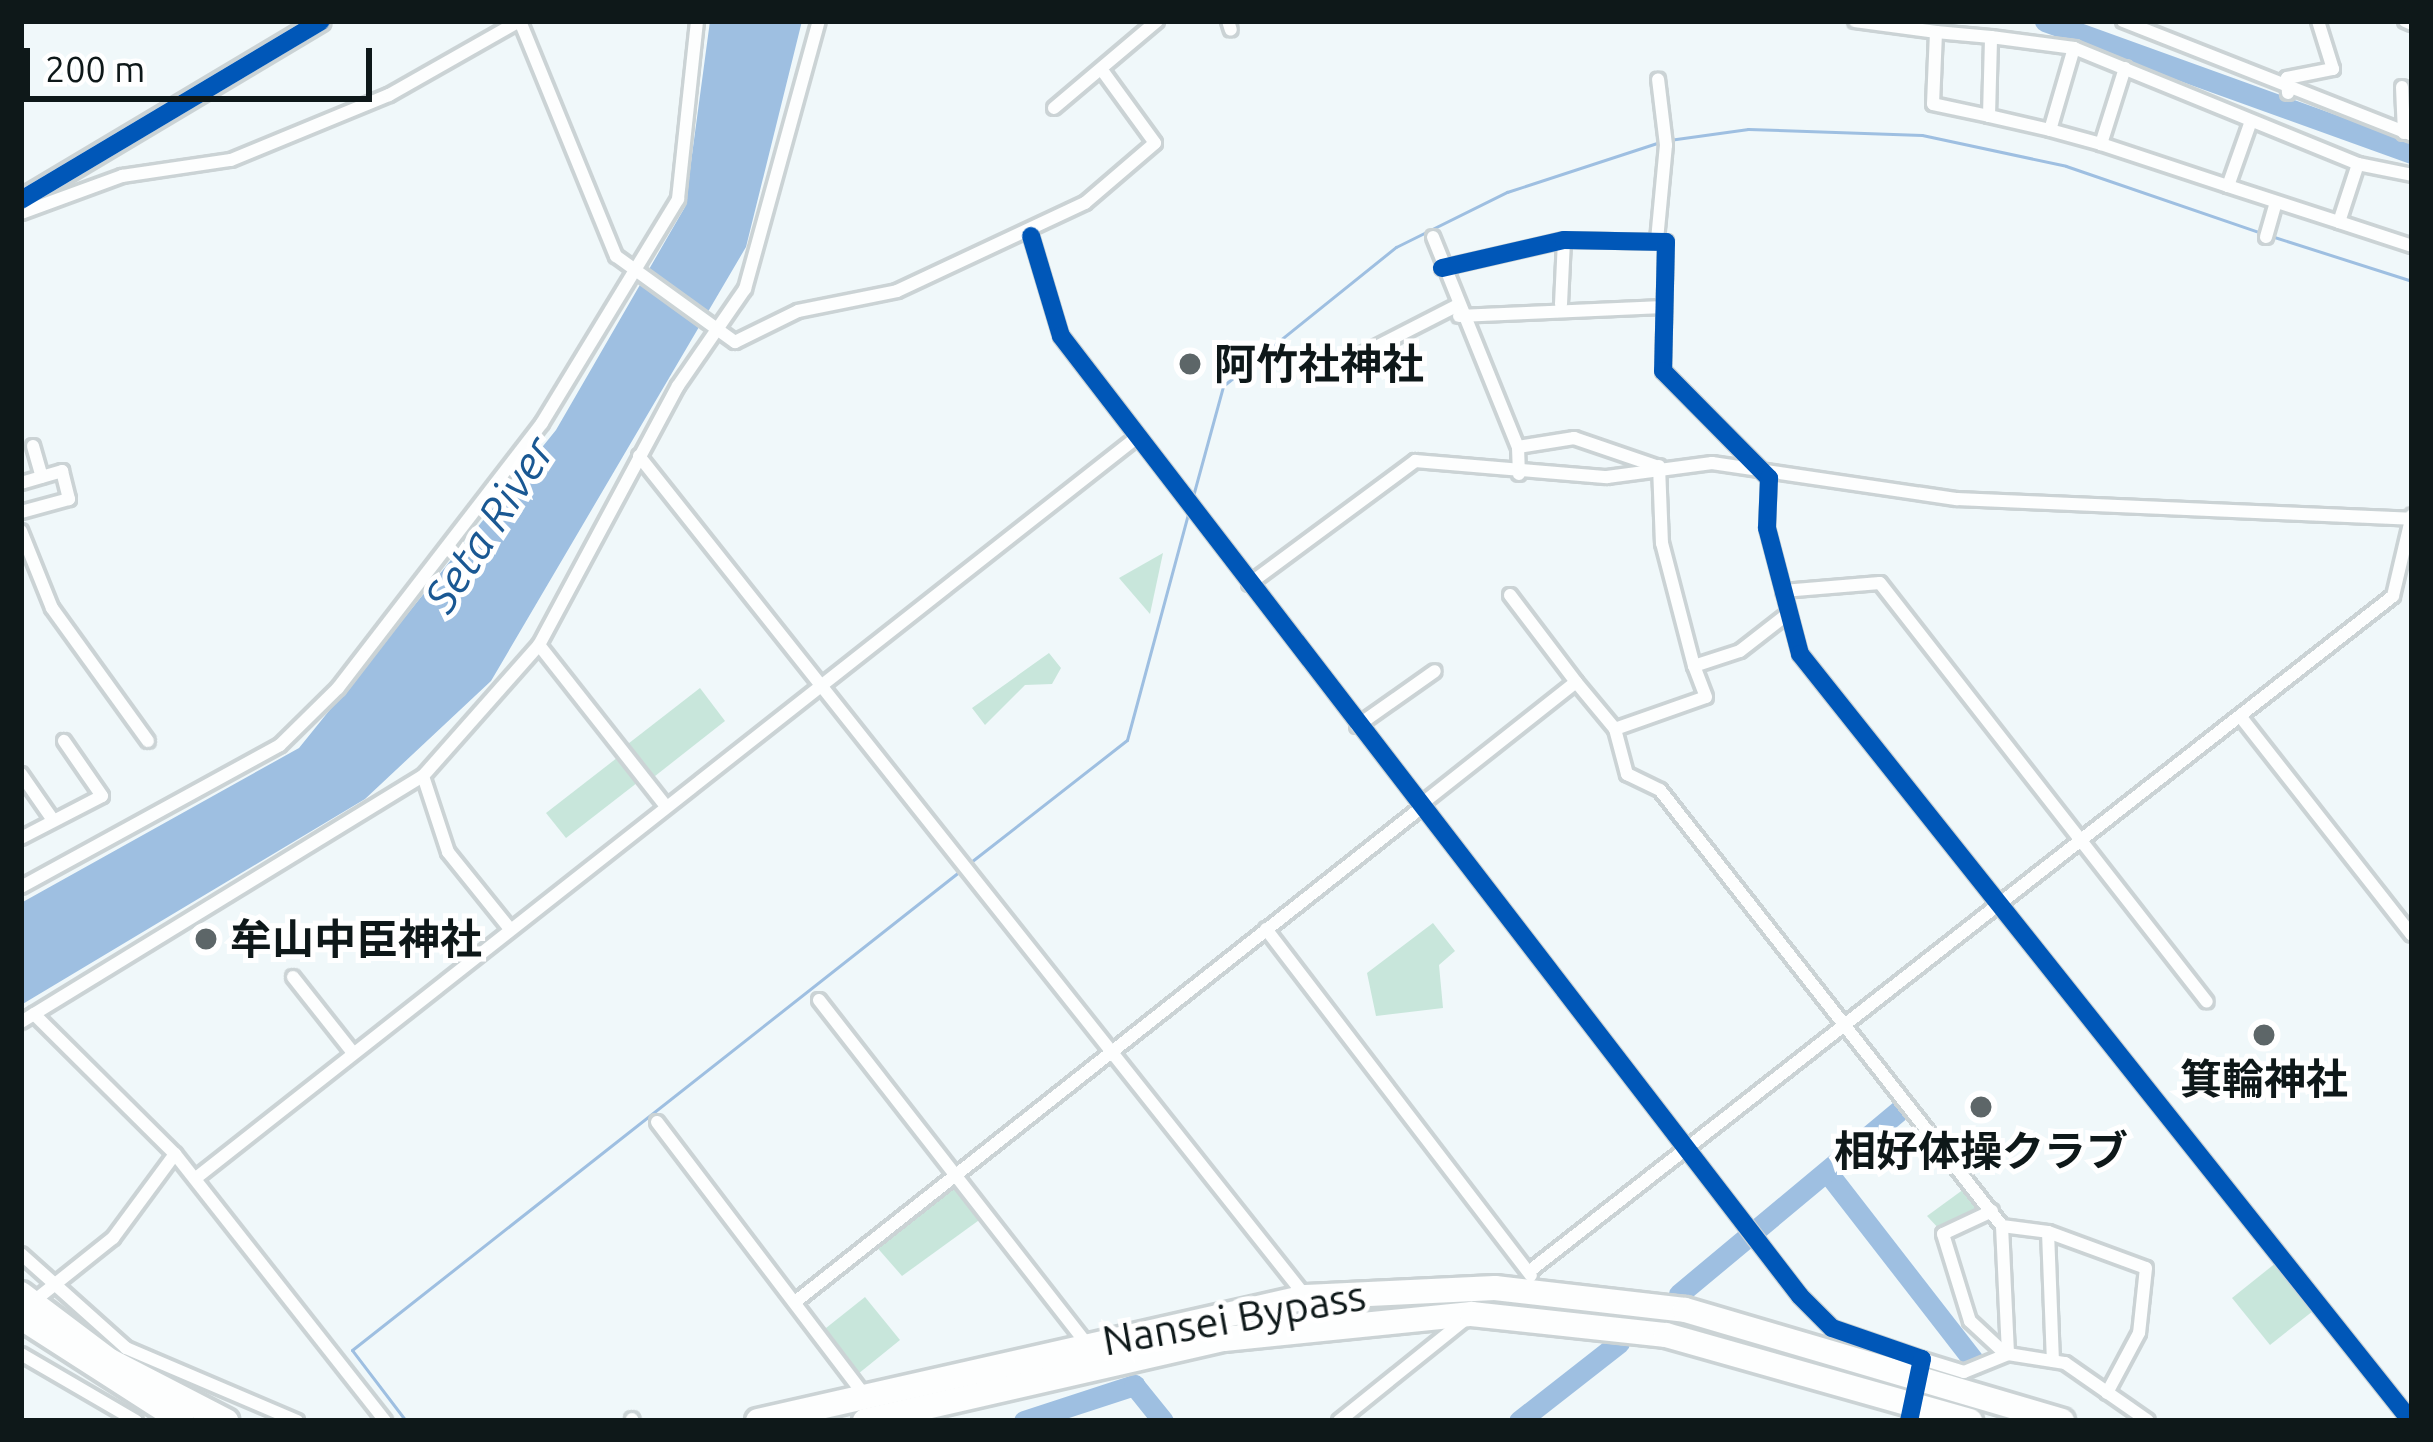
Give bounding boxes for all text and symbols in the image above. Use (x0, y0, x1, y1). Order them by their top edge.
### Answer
scale bar (30, 24, 378, 98)
text: 200 m (45, 48, 145, 89)
place label: 阿竹社神社 (1214, 339, 1424, 389)
marker: 阿竹社神社 (1177, 351, 1203, 377)
water label: Seta River (413, 426, 565, 622)
place label: 牟山中臣神社 (230, 914, 482, 964)
marker: 牟山中臣神社 (193, 926, 219, 952)
marker: 箕輪神社 (2251, 1022, 2277, 1048)
place label: 箕輪神社 (2180, 1054, 2348, 1104)
marker: 相好体操クラブ (1968, 1094, 1994, 1120)
place label: 相好体操クラブ (1834, 1126, 2128, 1176)
street label: Nansei Bypass (1099, 1270, 1369, 1366)

